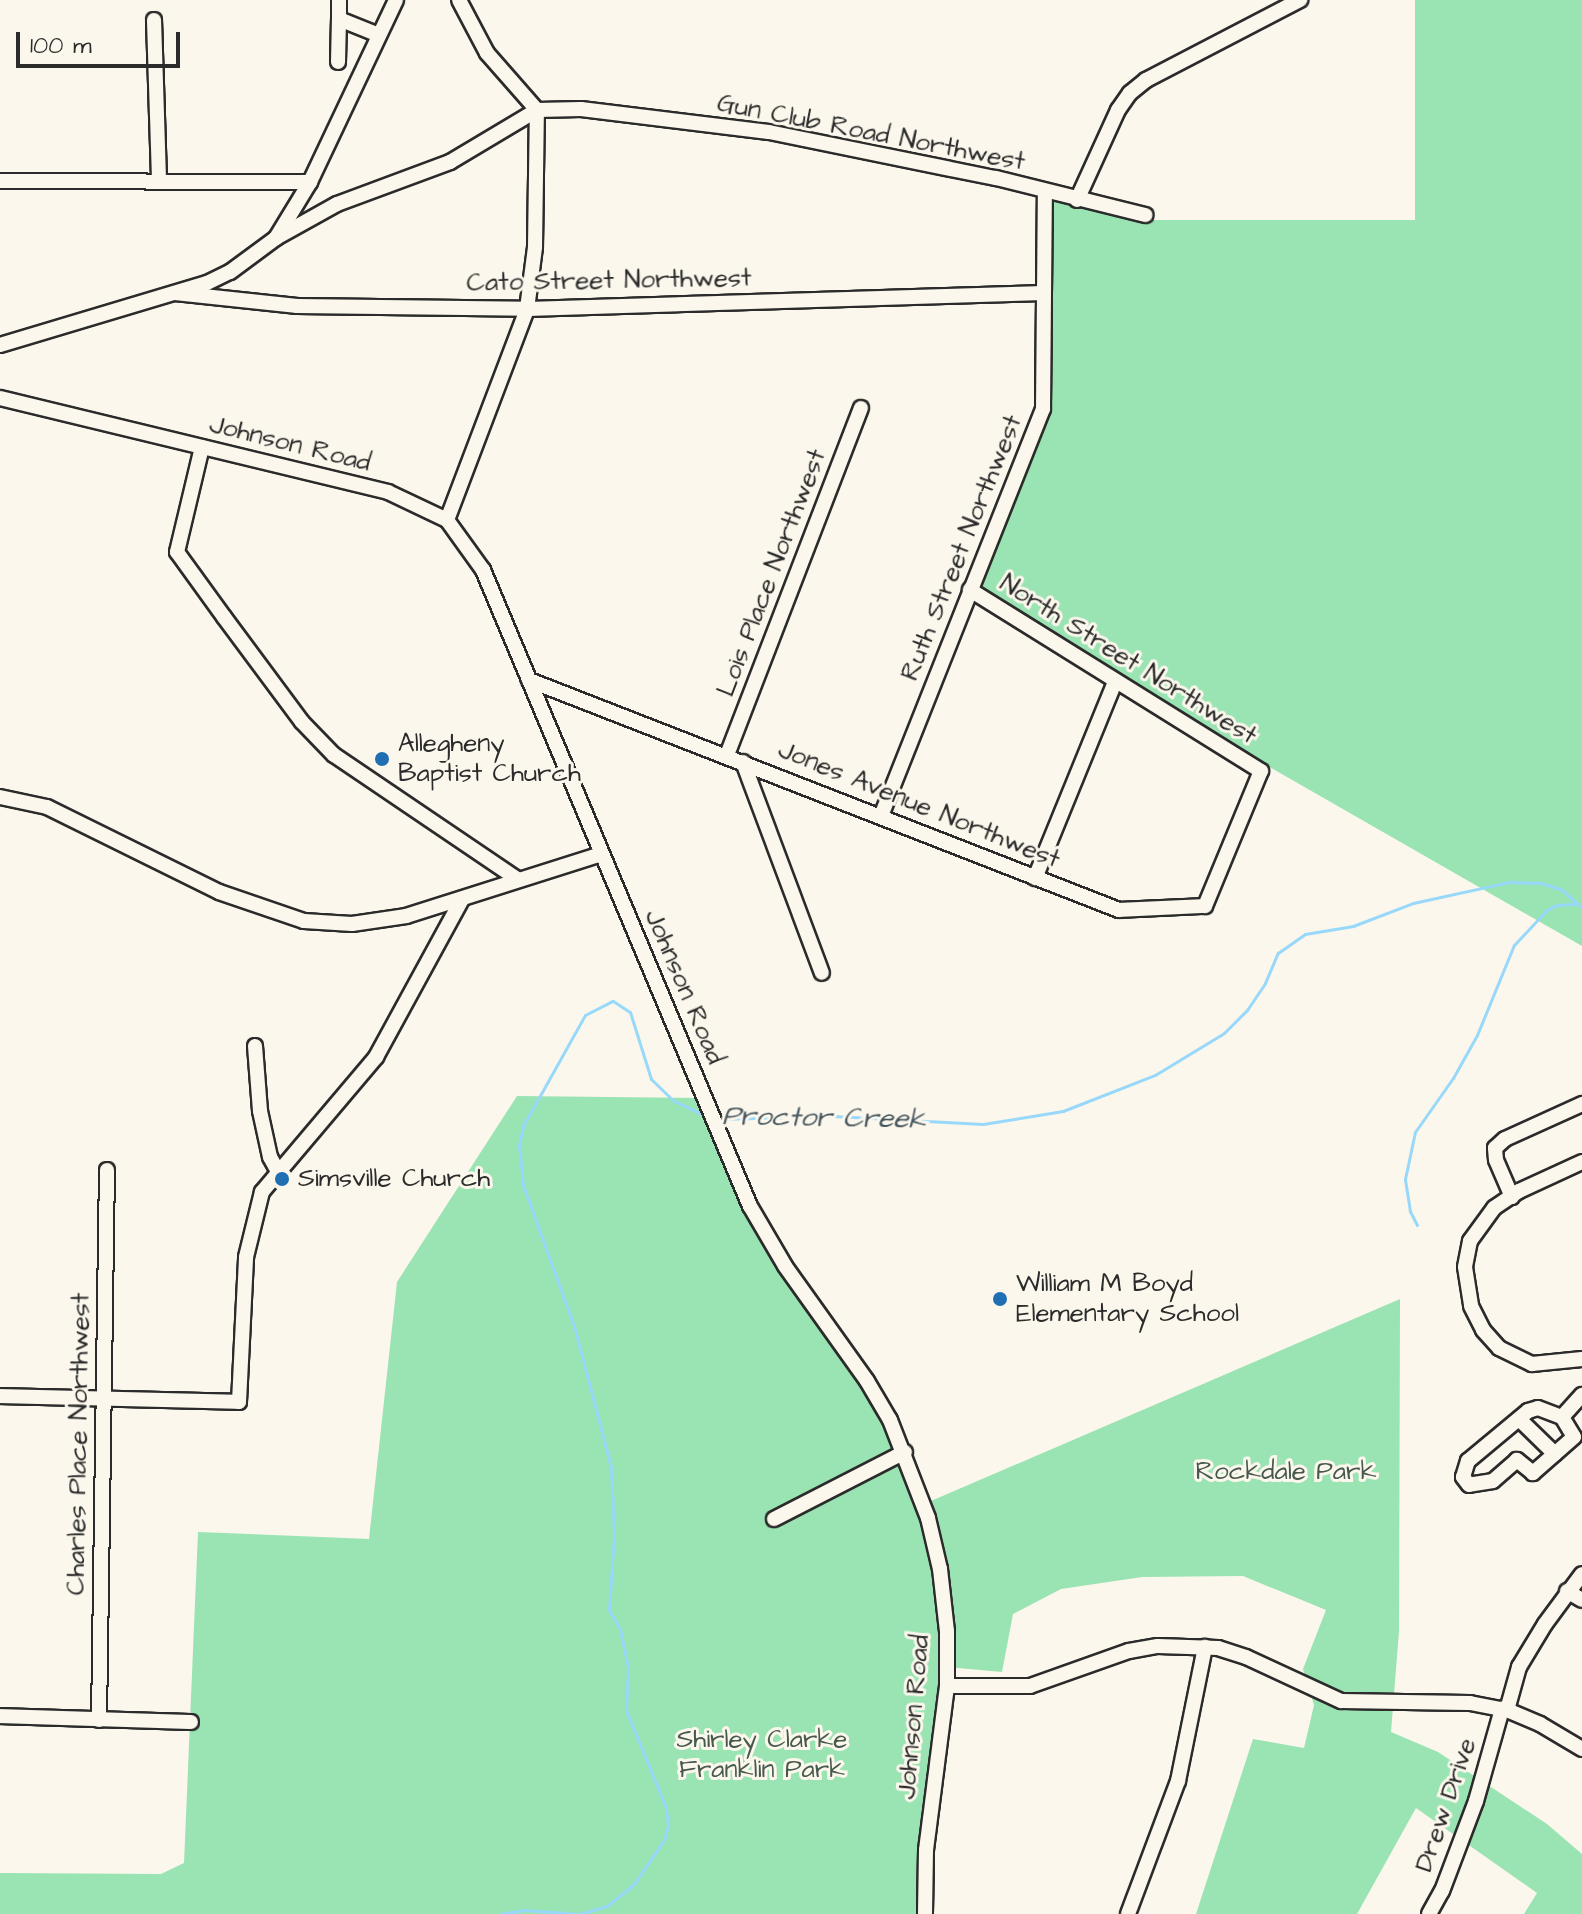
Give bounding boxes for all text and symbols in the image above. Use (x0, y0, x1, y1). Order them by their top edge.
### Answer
scale bar (20, 16, 184, 66)
text: 100 m (30, 29, 92, 63)
street label: Gun Club Road Northwest (715, 88, 1027, 178)
street label: Cato Street Northwest (466, 263, 752, 299)
street label: Johnson Road (206, 409, 374, 479)
street label: Ruth Street Northwest (894, 411, 1030, 685)
street label: Lois Place Northwest (710, 445, 834, 701)
street label: North Street Northwest (994, 568, 1262, 752)
place label: Allegheny Baptist Church (398, 728, 581, 790)
street label: Jones Avenue Northwest (774, 734, 1064, 876)
marker: Allegheny Baptist Church (373, 750, 391, 768)
street label: Johnson Road (637, 905, 731, 1069)
water label: Proctor Creek (722, 1099, 926, 1137)
place label: Simsville Church (298, 1163, 490, 1195)
marker: Simsville Church (273, 1170, 291, 1188)
place label: William M Boyd Elementary School (1016, 1268, 1239, 1330)
marker: William M Boyd Elementary School (991, 1290, 1009, 1308)
street label: Charles Place Northwest (61, 1292, 97, 1596)
park label: Rockdale Park (1196, 1456, 1376, 1488)
street label: Johnson Road (891, 1633, 937, 1801)
park label: Shirley Clarke Franklin Park (677, 1724, 847, 1786)
street label: Drew Drive (1409, 1734, 1483, 1876)

